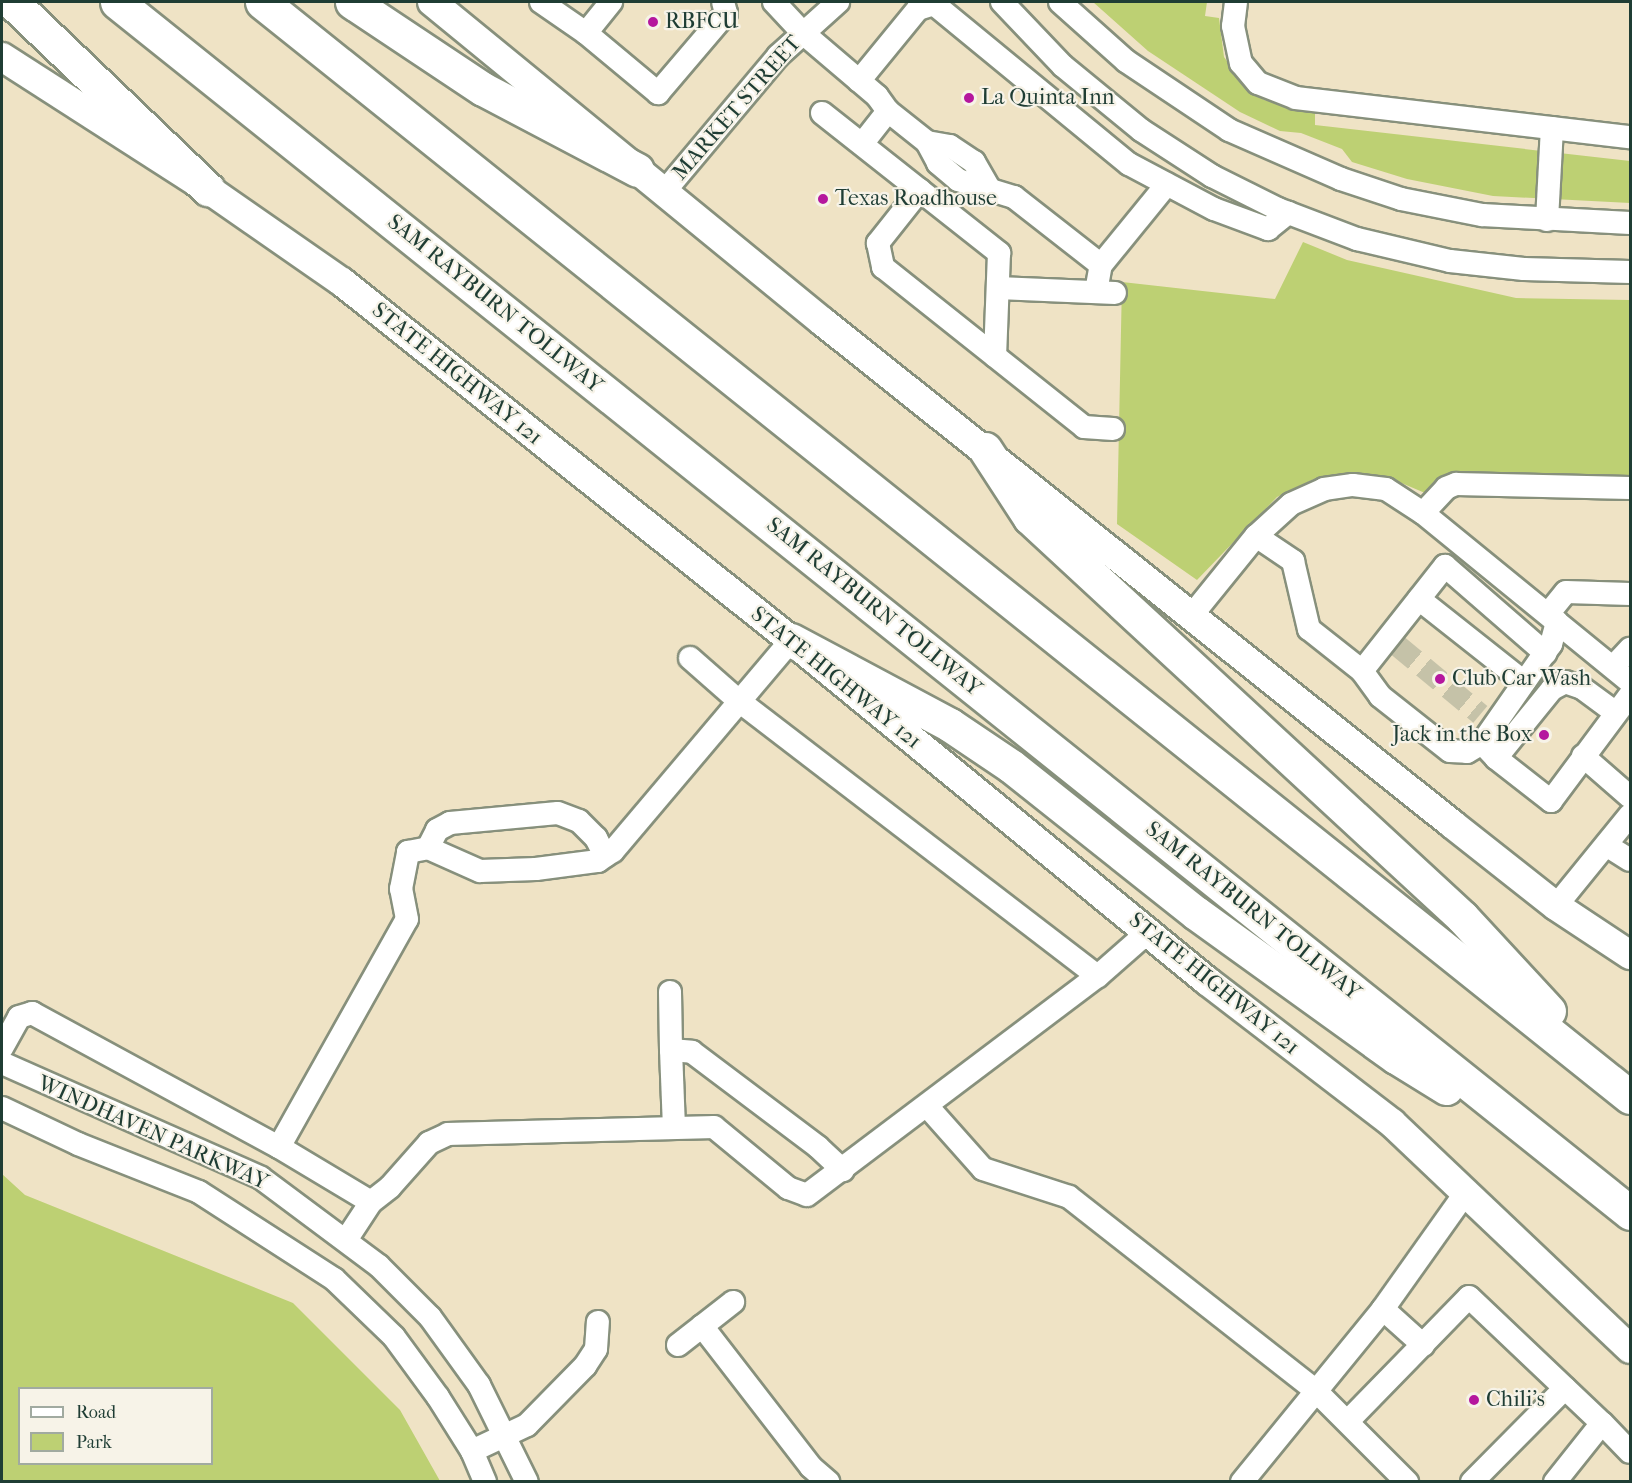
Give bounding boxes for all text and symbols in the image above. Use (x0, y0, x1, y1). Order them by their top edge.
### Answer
place label: RBFCU (665, 9, 739, 35)
marker: RBFCU (646, 15, 660, 29)
street label: MARKET STREET (667, 30, 807, 186)
place label: La Quinta Inn (981, 85, 1115, 111)
marker: La Quinta Inn (962, 91, 976, 105)
place label: Texas Roadhouse (835, 186, 997, 212)
marker: Texas Roadhouse (816, 192, 830, 206)
street label: SAM RAYBURN TOLLWAY (382, 209, 608, 399)
street label: STATE HIGHWAY 121 (366, 297, 548, 451)
street label: SAM RAYBURN TOLLWAY (761, 512, 987, 702)
street label: STATE HIGHWAY 121 (745, 601, 927, 755)
place label: Club Car Wash (1452, 666, 1591, 692)
marker: Club Car Wash (1433, 672, 1447, 686)
place label: Jack in the Box (1392, 722, 1532, 748)
marker: Jack in the Box (1537, 728, 1551, 742)
street label: SAM RAYBURN TOLLWAY (1140, 816, 1366, 1006)
street label: STATE HIGHWAY 121 (1123, 907, 1305, 1061)
street label: WINDHAVEN PARKWAY (34, 1070, 272, 1196)
legend (18, 1387, 213, 1465)
place label: Chili's (1486, 1387, 1545, 1413)
marker: Chili's (1467, 1393, 1481, 1407)
text: Road (76, 1402, 116, 1423)
text: Park (76, 1432, 112, 1453)

